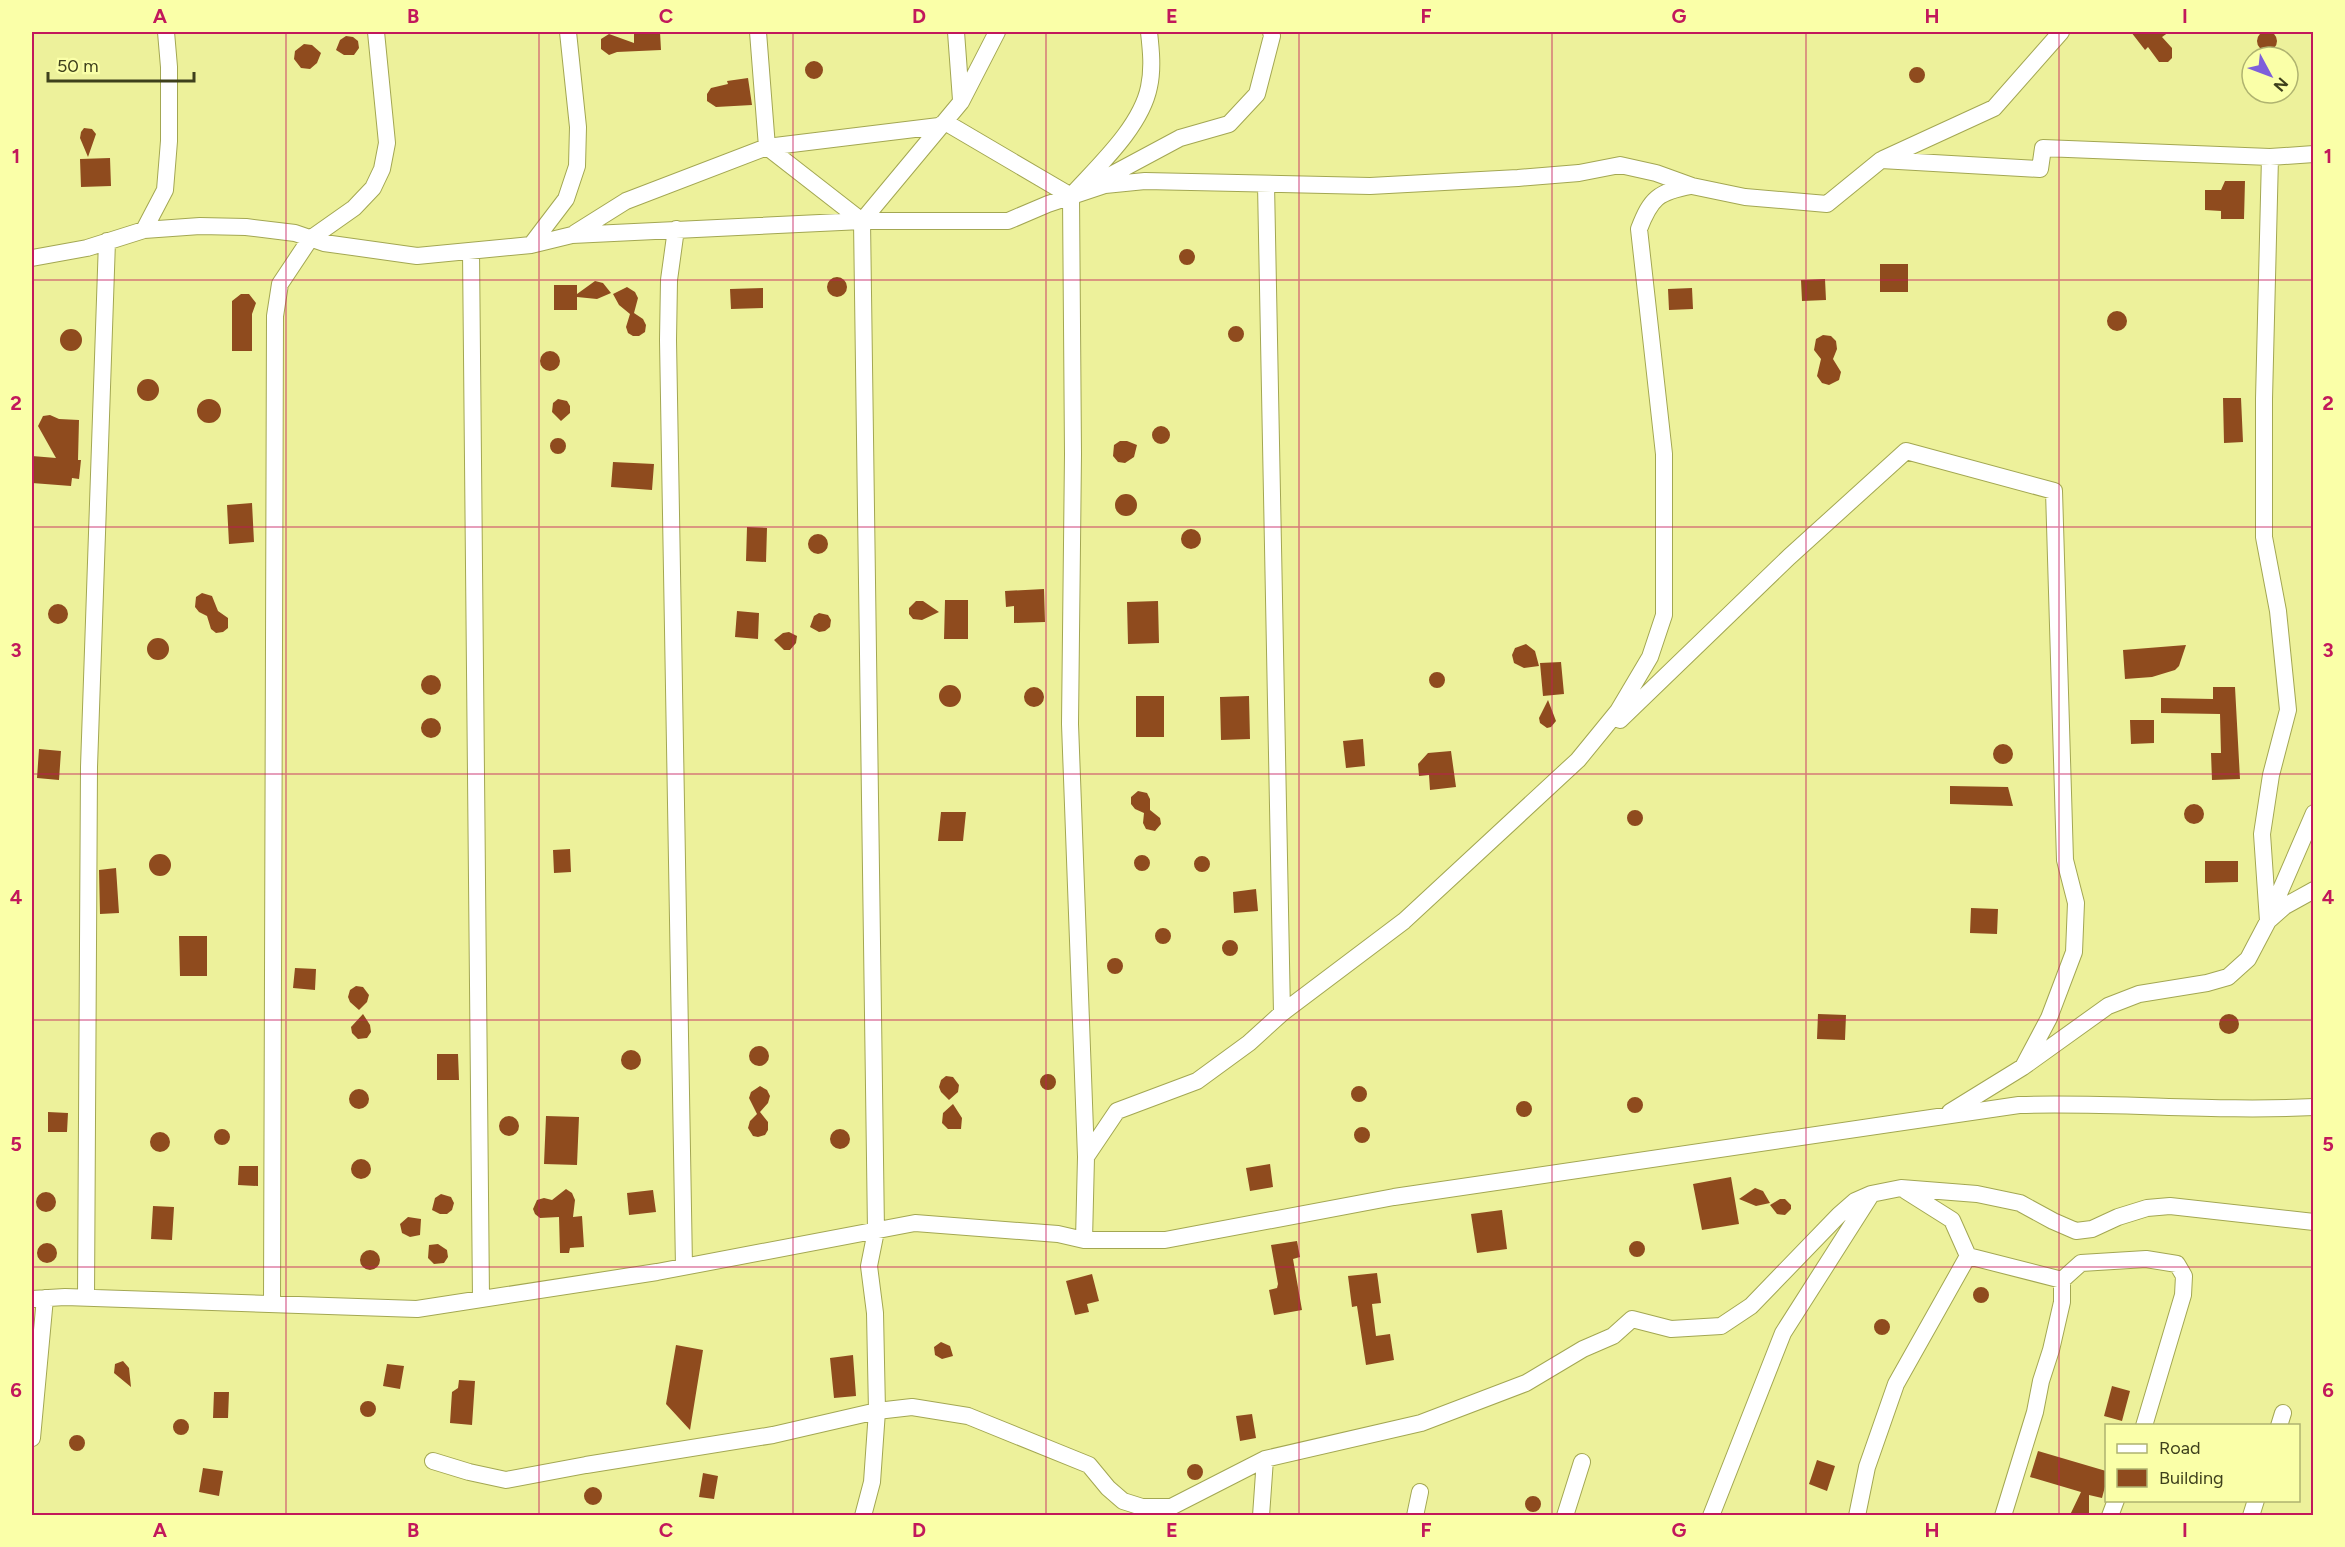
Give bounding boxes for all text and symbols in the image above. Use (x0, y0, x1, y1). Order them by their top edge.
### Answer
text: A (153, 4, 168, 28)
text: B (407, 4, 419, 28)
text: C (659, 4, 673, 28)
text: D (912, 4, 926, 28)
text: E (1166, 4, 1178, 28)
text: F (1420, 4, 1432, 28)
text: G (1672, 4, 1687, 28)
text: H (1925, 4, 1940, 28)
text: I (2182, 4, 2188, 28)
scale bar (48, 45, 194, 83)
north arrow (2240, 45, 2300, 105)
text: 50 m (57, 55, 99, 77)
text: N (2270, 74, 2292, 95)
text: 1 (12, 144, 20, 168)
text: 1 (2324, 144, 2332, 168)
text: 2 (10, 391, 22, 415)
text: 2 (2322, 391, 2334, 415)
text: 3 (10, 638, 22, 662)
text: 3 (2322, 638, 2334, 662)
text: 4 (10, 885, 23, 909)
text: 4 (2322, 885, 2335, 909)
text: 5 (10, 1132, 22, 1156)
text: 5 (2322, 1132, 2334, 1156)
text: 6 (10, 1378, 22, 1402)
text: 6 (2322, 1378, 2334, 1402)
legend (2105, 1424, 2300, 1502)
text: Road (2159, 1437, 2200, 1459)
text: Building (2159, 1467, 2224, 1489)
text: A (153, 1518, 168, 1542)
text: B (407, 1518, 419, 1542)
text: C (659, 1518, 673, 1542)
text: D (912, 1518, 926, 1542)
text: E (1166, 1518, 1178, 1542)
text: F (1420, 1518, 1432, 1542)
text: G (1672, 1518, 1687, 1542)
text: H (1925, 1518, 1940, 1542)
text: I (2182, 1518, 2188, 1542)

